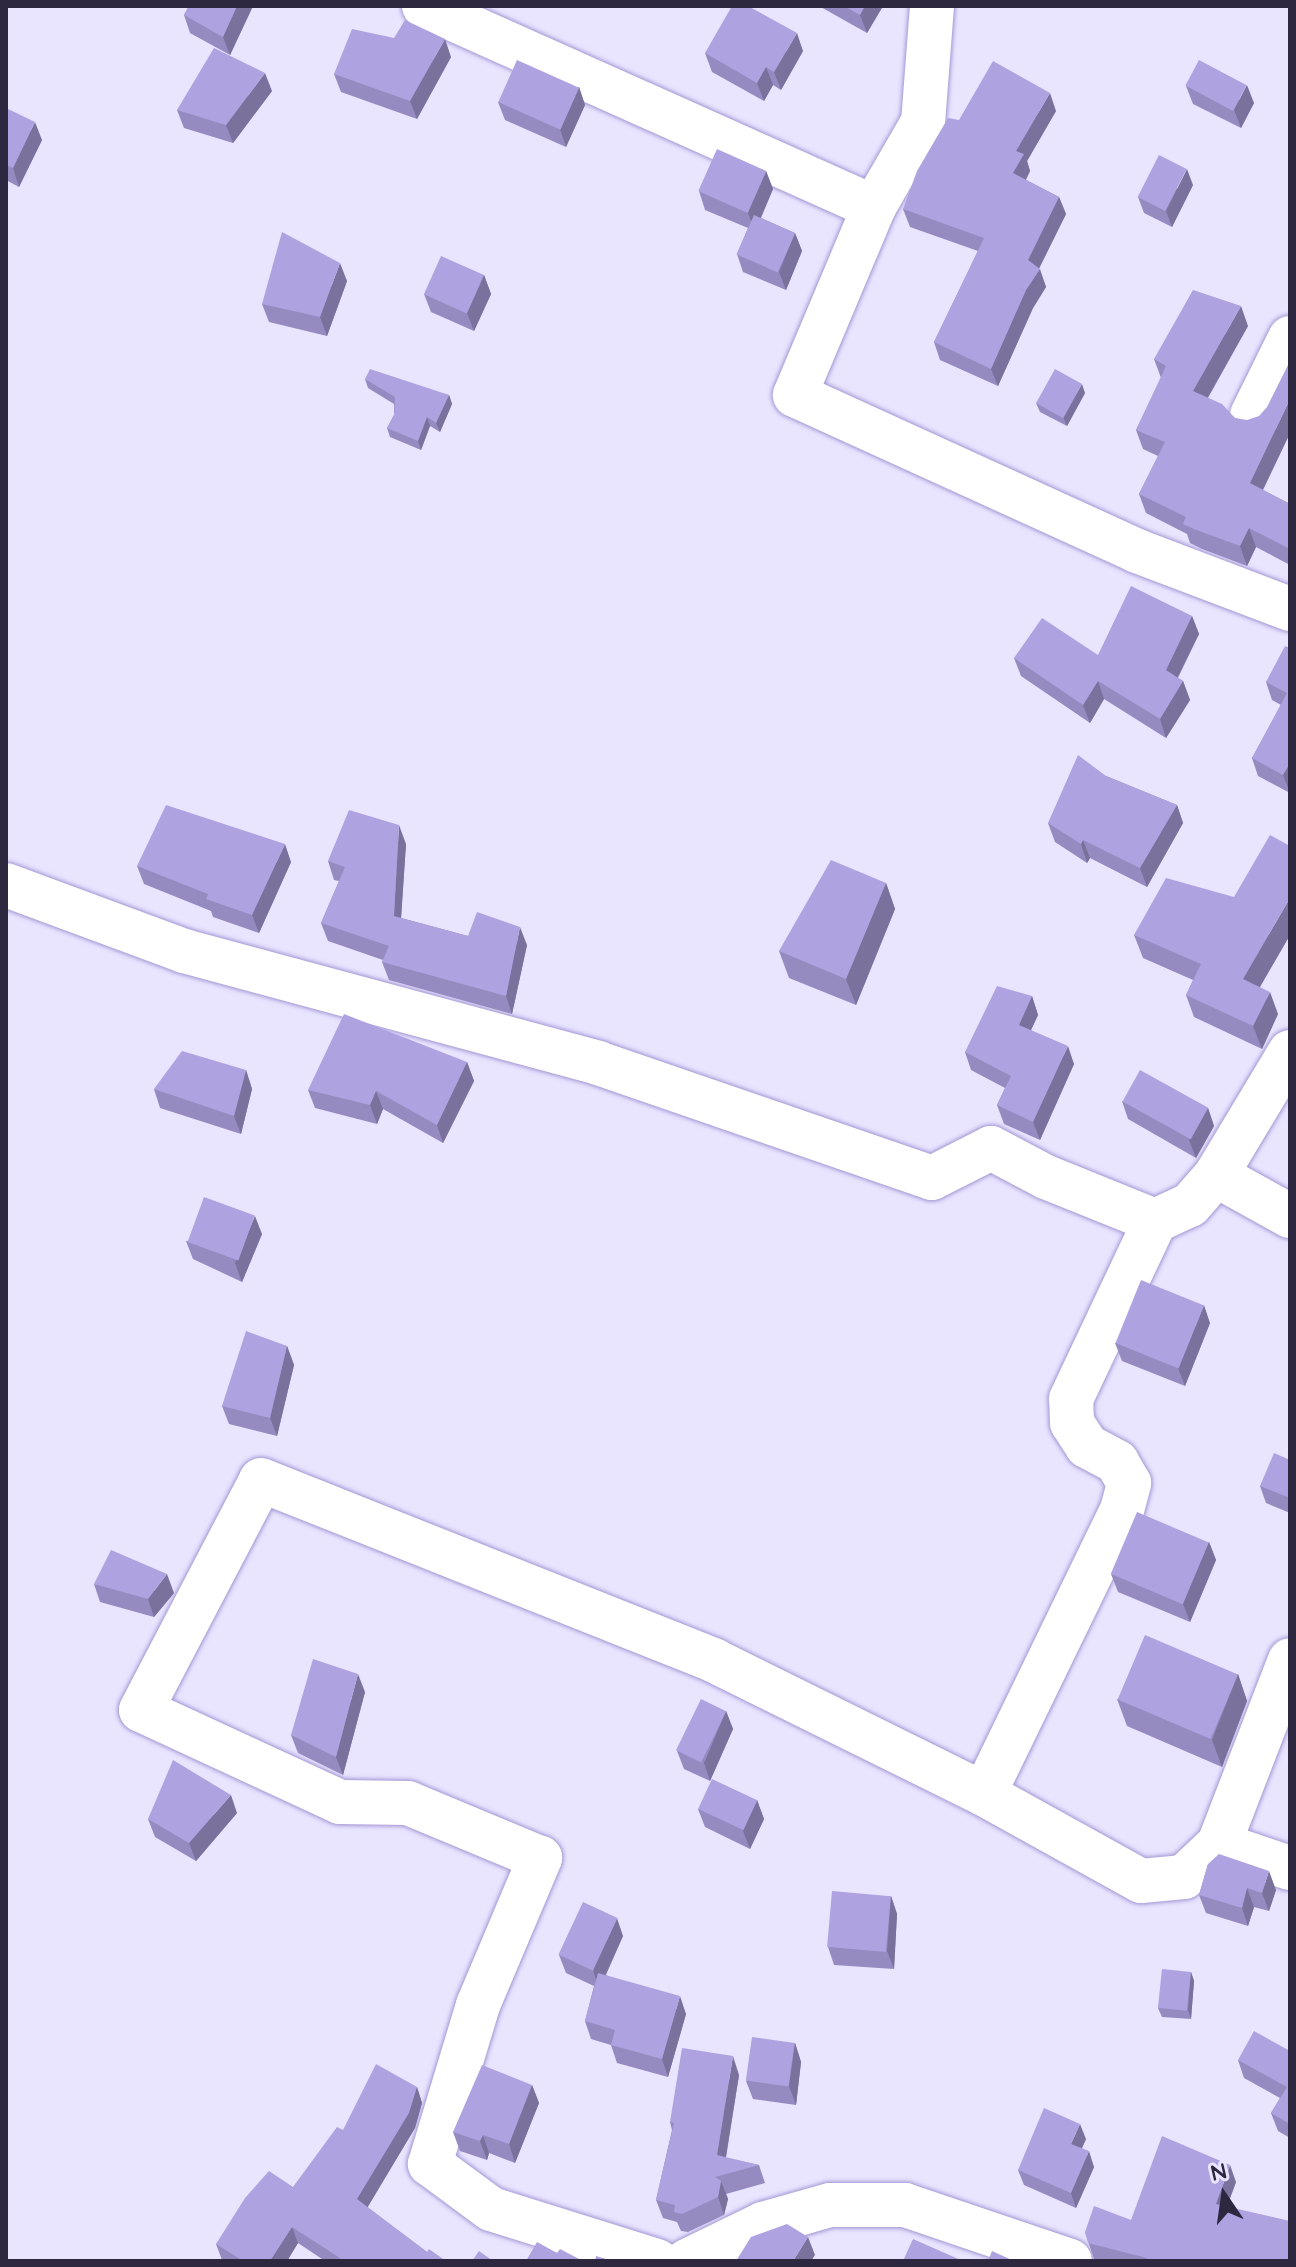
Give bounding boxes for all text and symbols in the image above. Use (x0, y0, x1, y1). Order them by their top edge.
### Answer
north arrow (1184, 2155, 1264, 2235)
text: N (1208, 2156, 1230, 2187)

